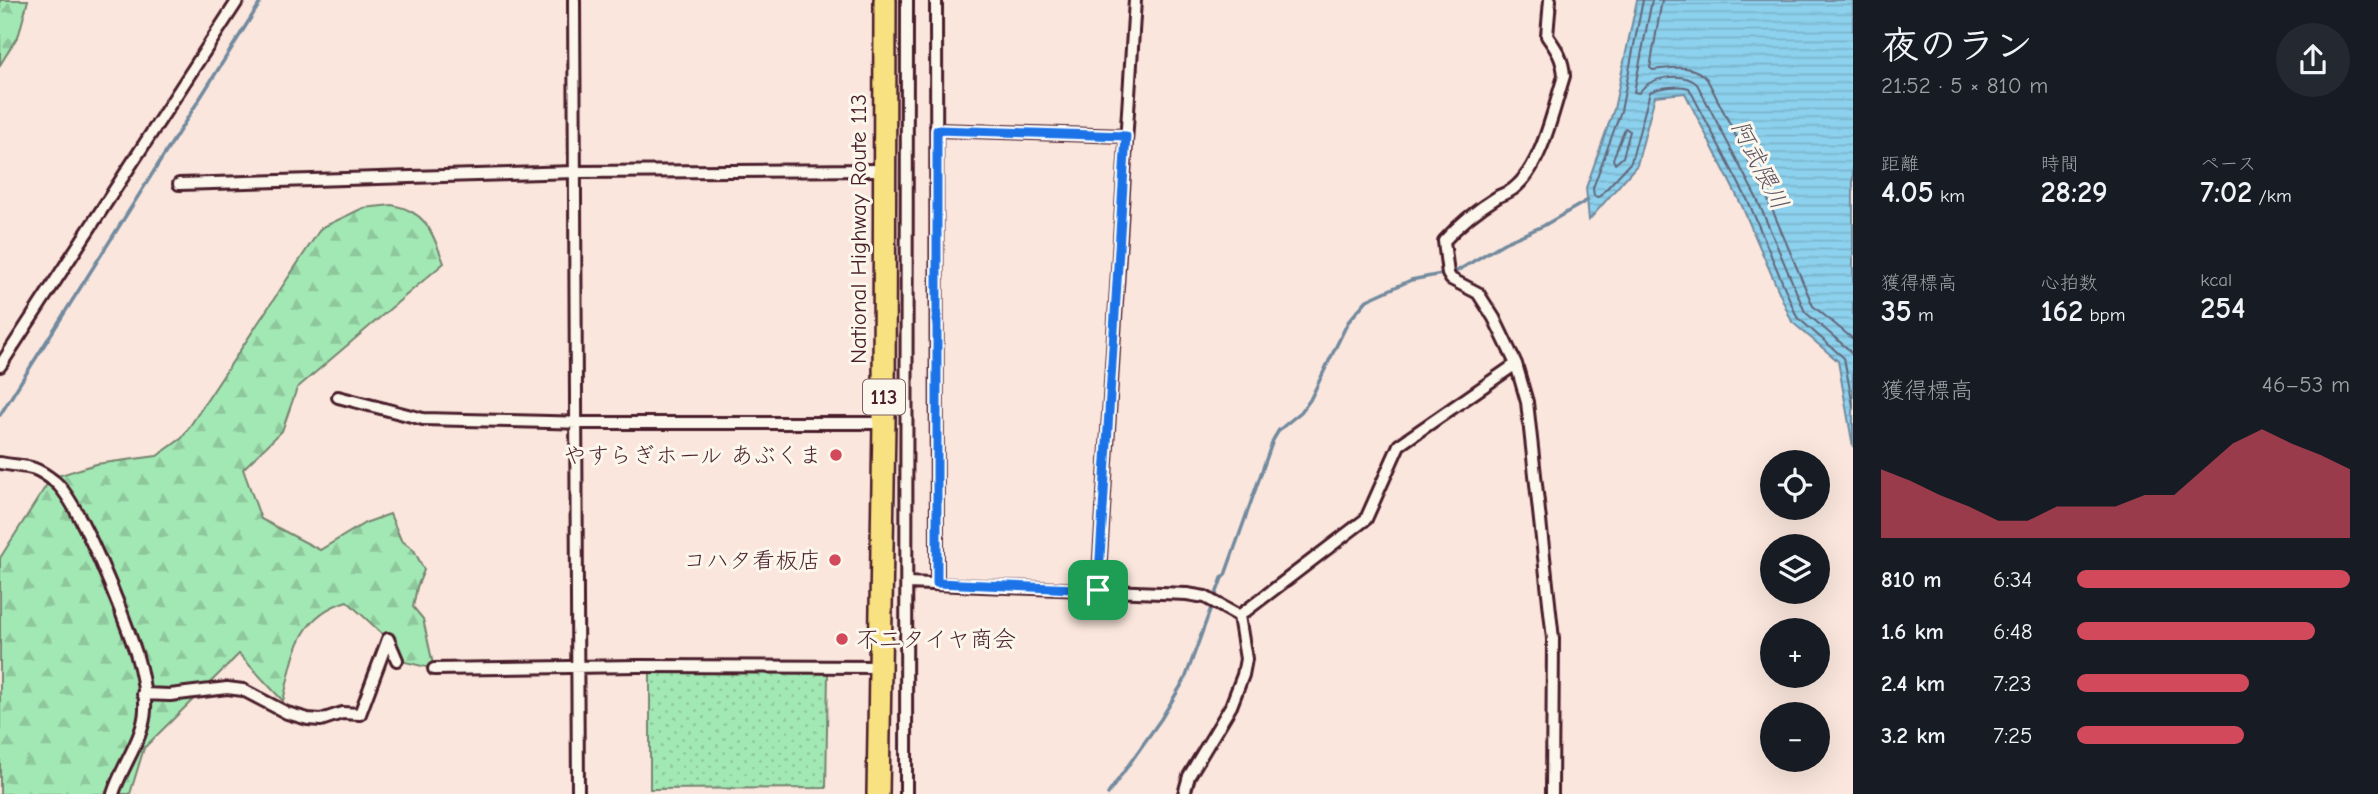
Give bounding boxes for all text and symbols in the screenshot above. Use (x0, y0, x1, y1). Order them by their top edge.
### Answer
button: share (2276, 23, 2350, 97)
text: 夜のラン (1881, 24, 2033, 68)
text: 21:52 · 5 × 810 m (1881, 72, 2048, 99)
street label: National Highway Route 113 (845, 94, 872, 364)
water label: 阿武隈川 (1726, 116, 1794, 214)
text: 距離 (1881, 153, 1919, 175)
text: 時間 (2041, 153, 2079, 175)
text: ペース (2200, 153, 2256, 175)
text: 4.05 (1881, 175, 1934, 210)
text: 28:29 (2041, 175, 2108, 210)
text: 7:02 (2200, 175, 2252, 210)
text: km (1934, 185, 1965, 207)
text: /km (2252, 185, 2292, 207)
text: kcal (2200, 269, 2232, 291)
text: 獲得標高 (1881, 272, 1957, 294)
text: 心拍数 (2041, 272, 2098, 294)
text: 254 (2200, 291, 2245, 326)
text: 35 (1881, 294, 1912, 329)
text: 162 (2041, 294, 2083, 329)
text: m (1912, 304, 1934, 326)
text: bpm (2083, 304, 2125, 326)
text: 46–53 m (2262, 371, 2350, 398)
text: 獲得標高 (1881, 377, 1973, 404)
road number: 113 (863, 380, 905, 414)
place label: やすらぎホール あぶくま (563, 442, 822, 469)
marker: やすらぎホール あぶくま (828, 447, 844, 463)
map controls (1760, 450, 1830, 772)
button: locate (1760, 450, 1830, 520)
button: layers (1760, 534, 1830, 604)
place label: コハタ看板店 (683, 547, 821, 574)
marker: コハタ看板店 (827, 552, 843, 568)
pin (1068, 560, 1128, 620)
text: 810 m (1881, 566, 1941, 593)
text: 6:34 (1993, 566, 2032, 593)
icon: arrive (1079, 571, 1117, 609)
button: + (1760, 618, 1830, 688)
text: 1.6 km (1881, 618, 1944, 645)
text: 6:48 (1993, 618, 2033, 645)
place label: 不二タイヤ商会 (856, 626, 1016, 653)
marker: 不二タイヤ商会 (834, 631, 850, 647)
text: 2.4 km (1881, 670, 1945, 697)
text: 7:23 (1993, 670, 2032, 697)
button: − (1760, 702, 1830, 772)
text: 3.2 km (1881, 722, 1946, 749)
text: 7:25 (1993, 722, 2033, 749)

